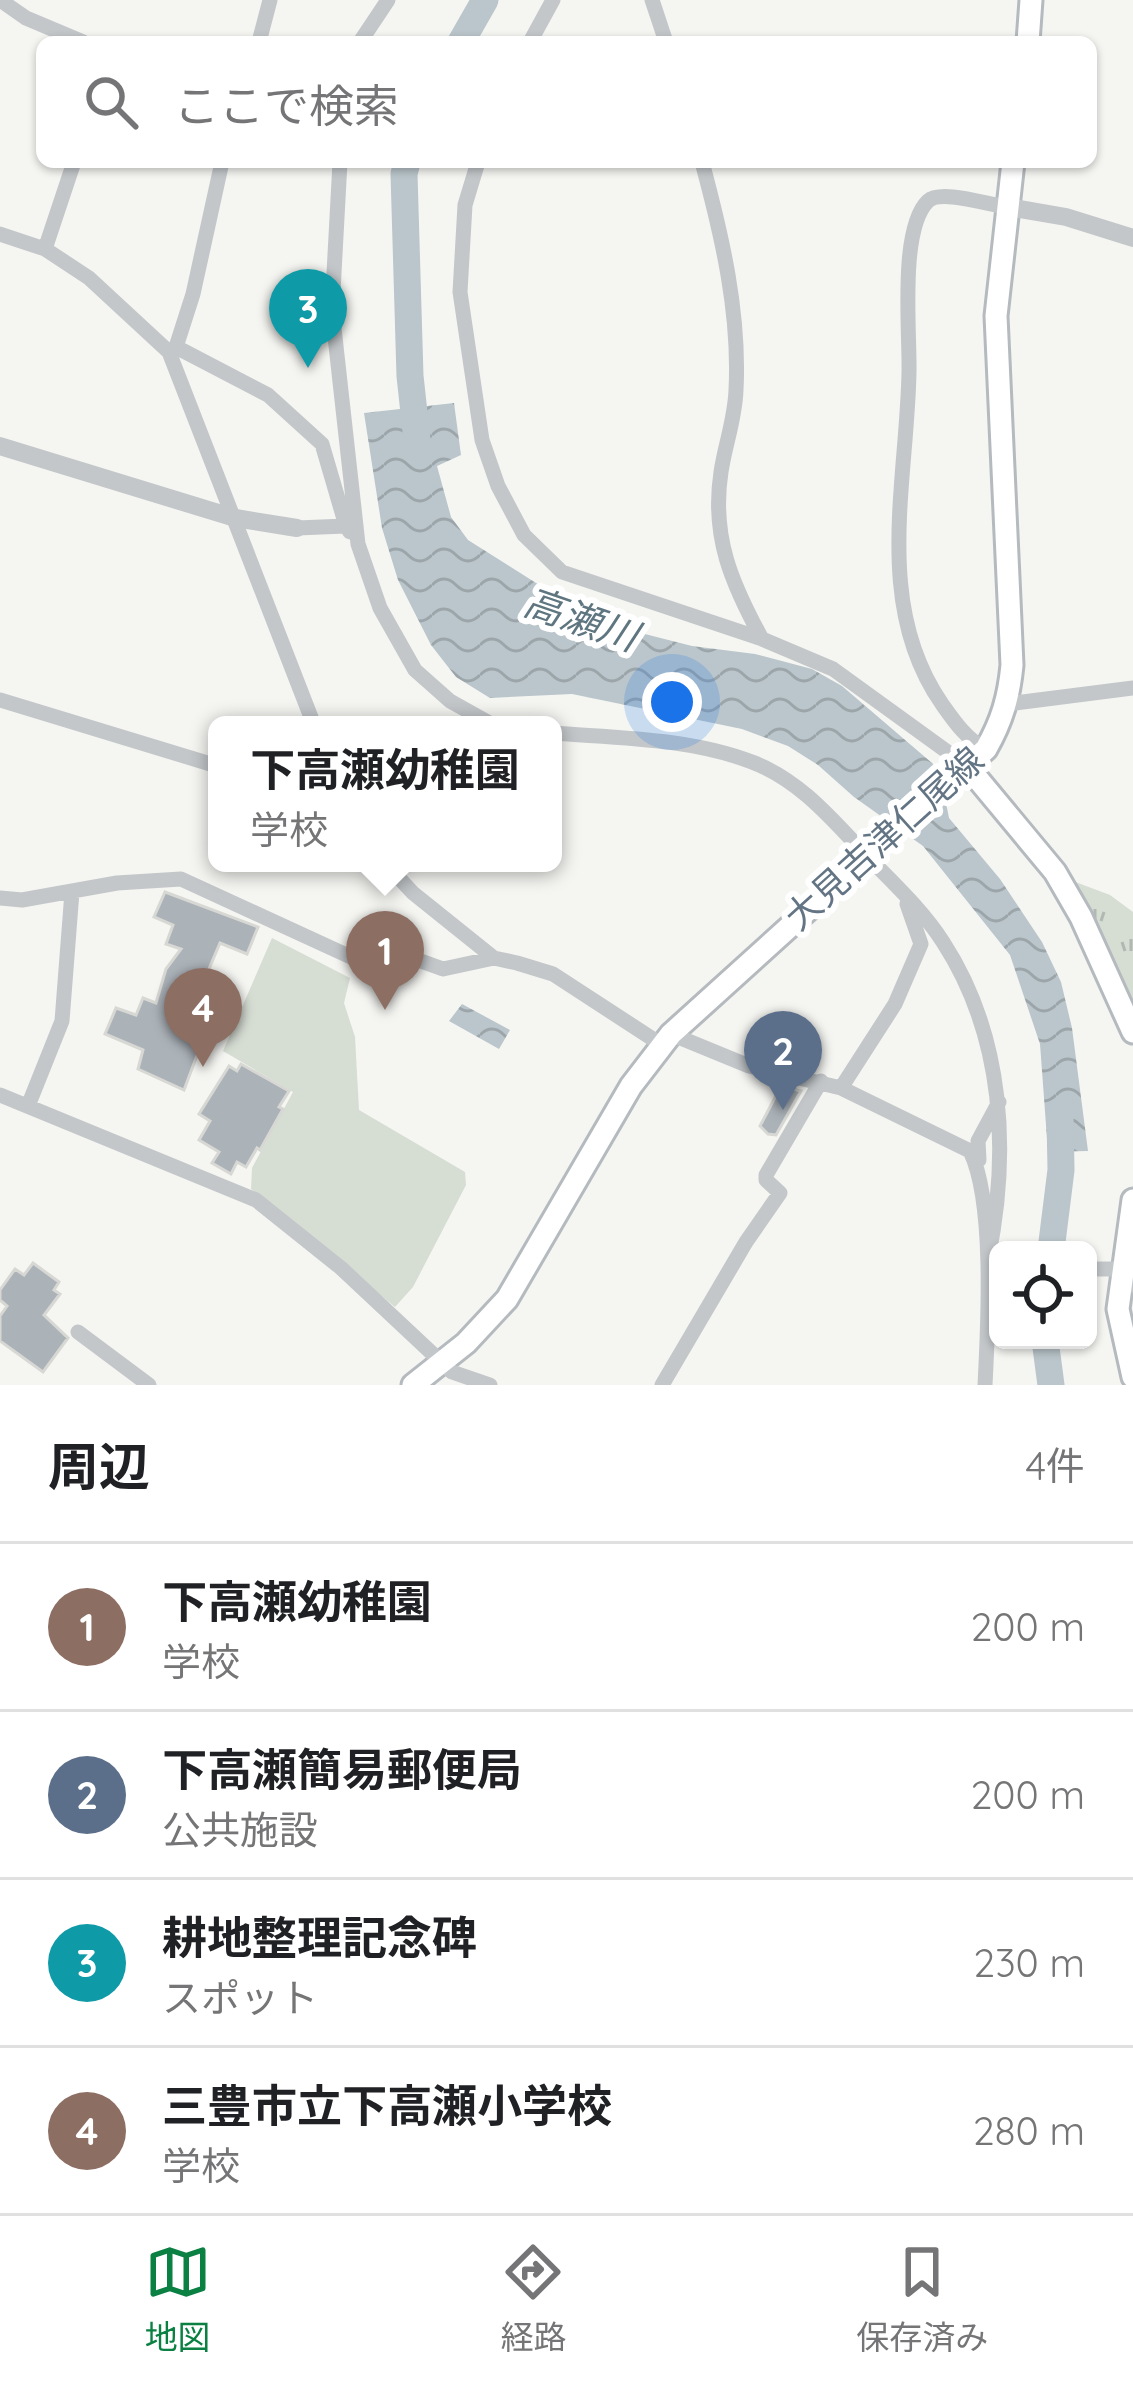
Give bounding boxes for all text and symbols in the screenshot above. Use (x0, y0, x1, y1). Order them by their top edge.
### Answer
search box (36, 36, 1097, 168)
icon: search (78, 69, 144, 135)
text: ここで検索 (174, 77, 399, 133)
pin: 3 (269, 269, 347, 368)
water label: 高瀬川 (518, 576, 648, 662)
your location (642, 672, 702, 732)
popup (208, 716, 562, 872)
street label: 大見吉津仁尾線 (775, 737, 992, 939)
text: 下高瀬幼稚園 (250, 741, 520, 797)
text: 学校 (250, 805, 328, 854)
pin: 1 (346, 911, 424, 1010)
pin: 4 (164, 968, 242, 1067)
pin: 2 (744, 1011, 822, 1110)
map controls (989, 1241, 1097, 1349)
button: locate (989, 1241, 1097, 1349)
text: 周辺 (48, 1434, 150, 1498)
text: 4件 (1025, 1441, 1085, 1490)
text: 下高瀬幼稚園 (162, 1573, 432, 1629)
text: 1 (79, 1602, 95, 1651)
text: 200 m (971, 1602, 1085, 1651)
text: 学校 (162, 1637, 240, 1686)
text: 下高瀬簡易郵便局 (162, 1741, 522, 1797)
text: 2 (76, 1770, 98, 1819)
text: 200 m (971, 1770, 1085, 1819)
text: 公共施設 (162, 1805, 318, 1854)
text: 耕地整理記念碑 (162, 1909, 477, 1965)
text: 3 (77, 1938, 97, 1987)
text: 230 m (974, 1938, 1085, 1987)
text: スポット (162, 1973, 318, 2022)
text: 三豊市立下高瀬小学校 (162, 2077, 612, 2133)
text: 4 (76, 2106, 98, 2155)
text: 280 m (973, 2106, 1085, 2155)
text: 学校 (162, 2141, 240, 2190)
tab: 地図 (145, 2239, 211, 2359)
tab: 経路 (500, 2239, 566, 2359)
tab: 保存済み (856, 2239, 988, 2359)

